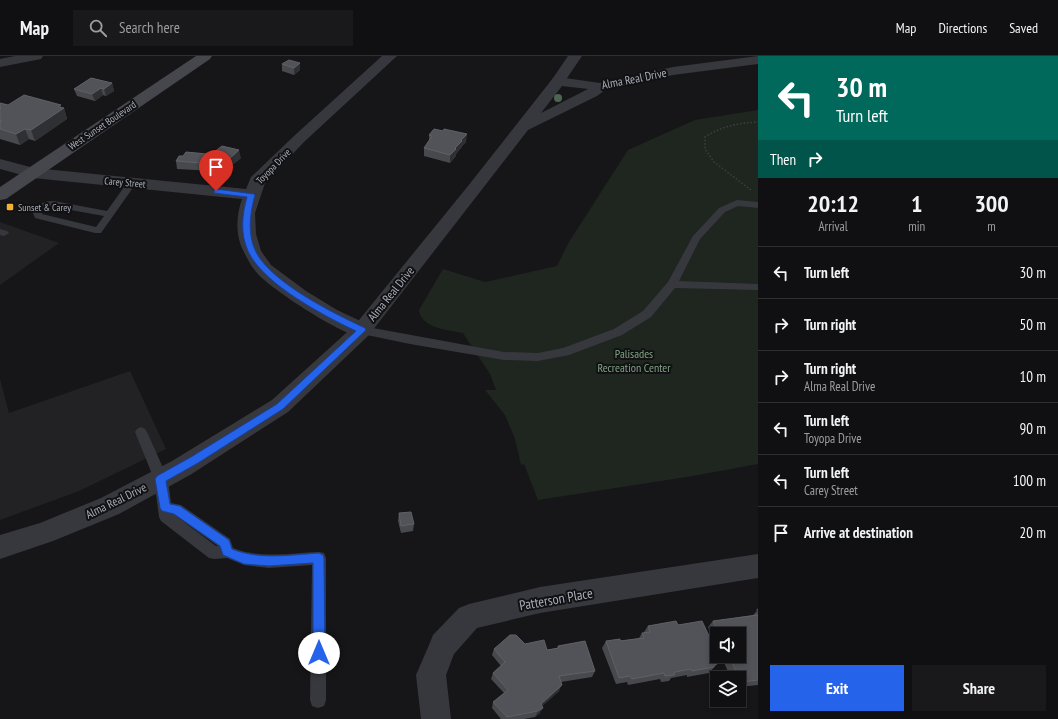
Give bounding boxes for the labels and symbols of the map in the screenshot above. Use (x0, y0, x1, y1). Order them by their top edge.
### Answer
street label: Alma Real Drive (600, 65, 668, 92)
street label: West Sunset Boulevard (66, 98, 139, 153)
street label: Toyopa Drive (253, 146, 293, 187)
pin (199, 150, 233, 191)
street label: Carey Street (104, 174, 146, 191)
place label: Sunset & Carey (18, 201, 71, 214)
marker: Sunset & Carey (5, 202, 15, 212)
street label: Alma Real Drive (364, 263, 417, 324)
park label: Palisades Recreation Center (597, 346, 671, 375)
street label: Alma Real Drive (83, 479, 149, 522)
street label: Patterson Place (518, 584, 594, 614)
position arrow (298, 632, 340, 674)

